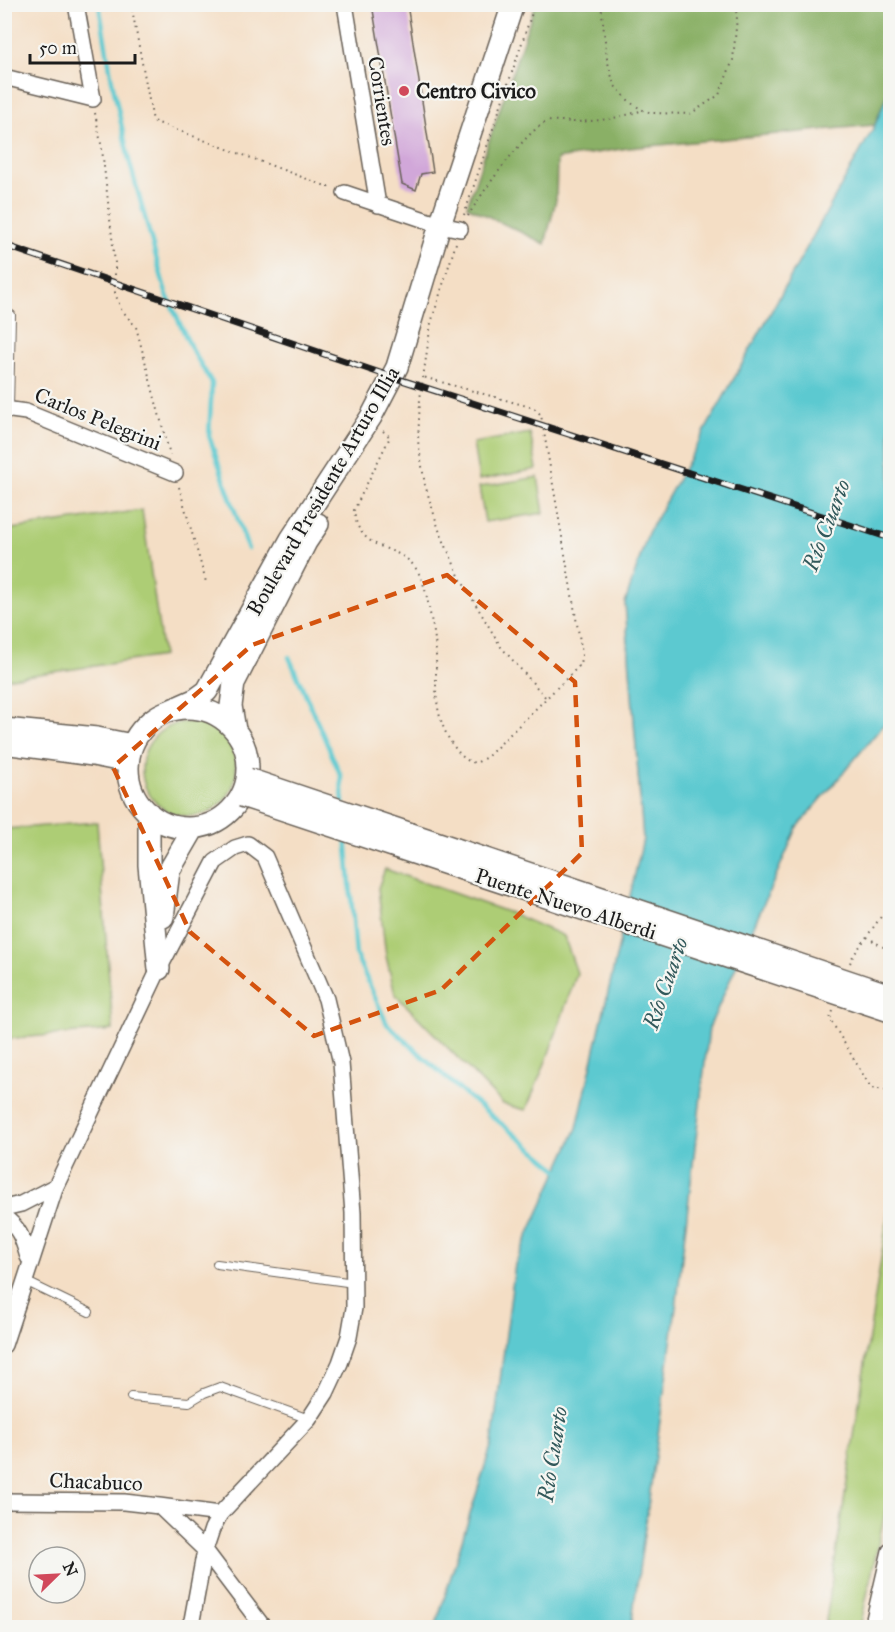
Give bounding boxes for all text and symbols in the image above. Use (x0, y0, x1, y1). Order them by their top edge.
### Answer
scale bar (30, 27, 135, 65)
text: 50 m (39, 37, 77, 59)
street label: Corrientes (362, 54, 402, 148)
place label: Centro Civico (416, 78, 536, 104)
marker: Centro Civico (397, 84, 411, 98)
street label: Boulevard Presidente Arturo Illia (241, 362, 405, 620)
street label: Carlos Pelegrini (31, 382, 165, 456)
water label: Río Cuarto (796, 476, 856, 576)
street label: Puente Nuevo Alberdi (472, 862, 660, 946)
water label: Río Cuarto (637, 934, 694, 1034)
water label: Río Cuarto (532, 1405, 573, 1504)
street label: Chacabuco (49, 1467, 143, 1497)
north arrow (27, 1545, 87, 1605)
text: N (59, 1559, 82, 1580)

